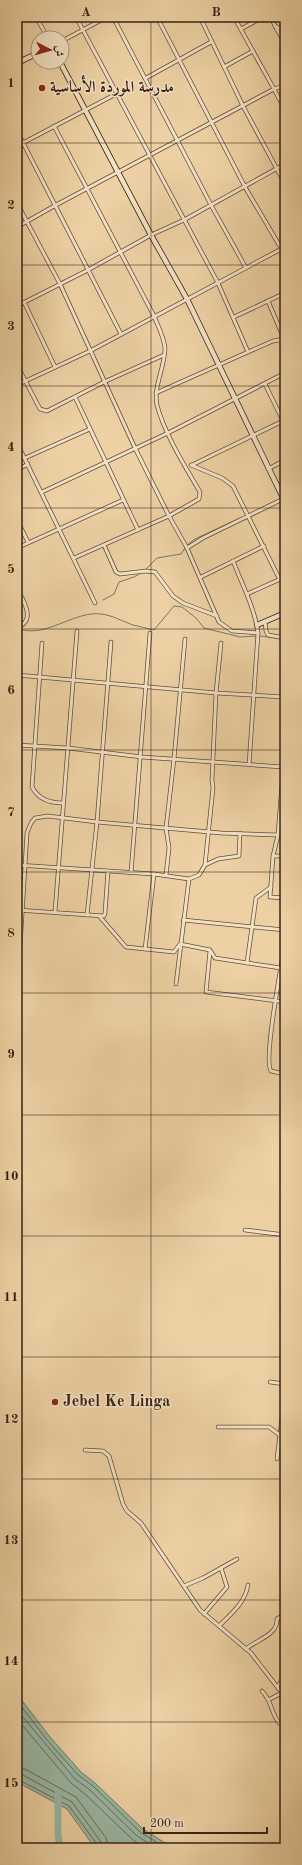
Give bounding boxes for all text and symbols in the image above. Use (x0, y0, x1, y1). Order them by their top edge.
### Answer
text: A (81, 6, 91, 19)
text: B (211, 6, 221, 19)
north arrow (30, 30, 70, 70)
text: ش (52, 45, 64, 57)
place label: مدرسة الموردة الأساسية (50, 75, 174, 97)
text: 1 (7, 77, 15, 90)
marker: مدرسة الموردة الأساسية (37, 83, 47, 93)
text: 2 (7, 199, 15, 212)
text: 3 (7, 320, 15, 333)
text: 4 (7, 441, 15, 454)
text: 5 (7, 563, 15, 576)
text: 6 (7, 684, 15, 697)
text: 7 (7, 806, 15, 819)
text: 8 (7, 927, 15, 940)
text: 9 (7, 1048, 15, 1061)
text: 10 (3, 1170, 19, 1183)
text: 11 (3, 1291, 19, 1304)
place label: Jebel Ke Linga (63, 1394, 170, 1410)
marker: Jebel Ke Linga (50, 1397, 60, 1407)
text: 12 (3, 1413, 19, 1426)
text: 13 (3, 1534, 19, 1547)
text: 14 (3, 1655, 19, 1668)
text: 15 (3, 1777, 19, 1790)
scale bar (144, 1809, 267, 1835)
text: 200 m (150, 1818, 184, 1830)

